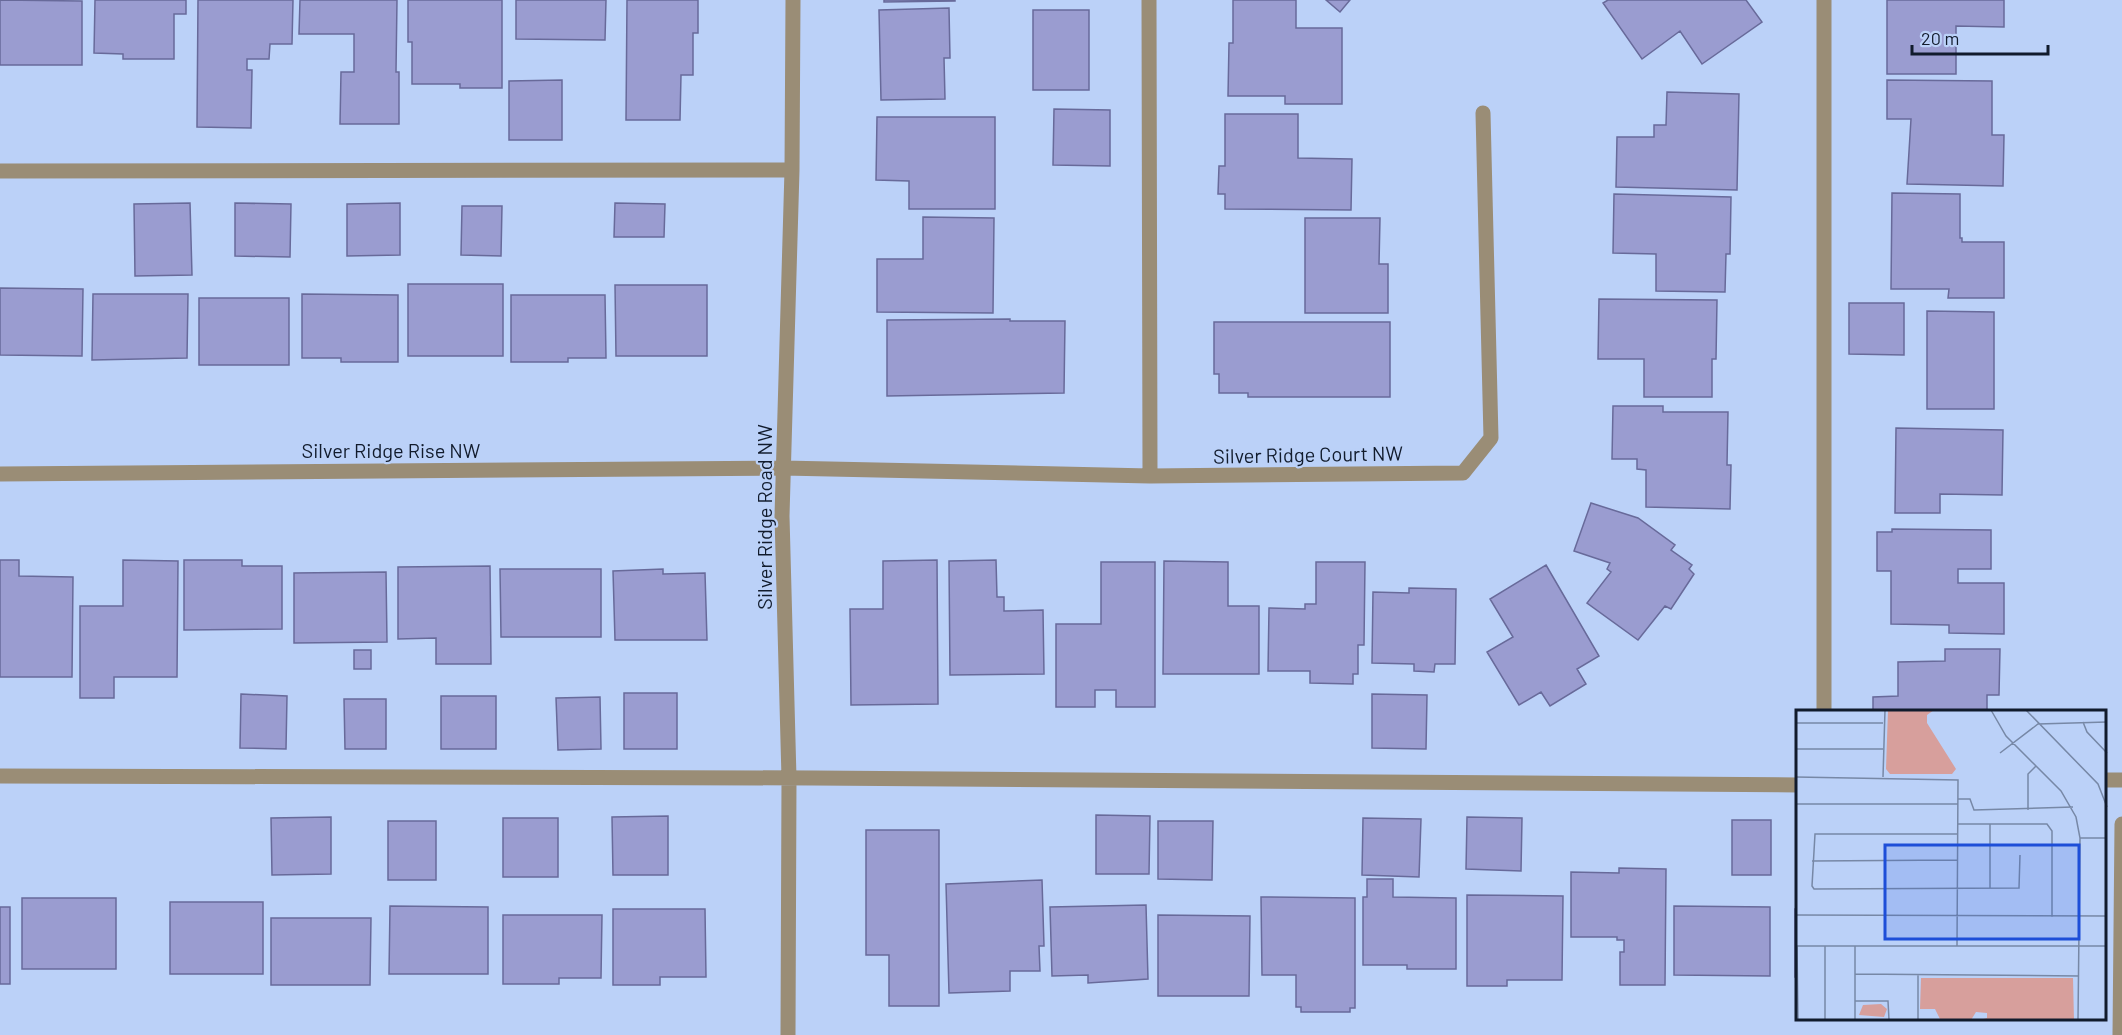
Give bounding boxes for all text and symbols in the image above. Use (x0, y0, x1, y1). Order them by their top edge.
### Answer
scale bar (1912, 18, 2048, 56)
text: 20 m (1921, 27, 1959, 49)
street label: Silver Ridge Road NW (752, 424, 776, 610)
street label: Silver Ridge Rise NW (302, 438, 481, 462)
street label: Silver Ridge Court NW (1213, 440, 1404, 468)
inset map (1796, 710, 2107, 1020)

